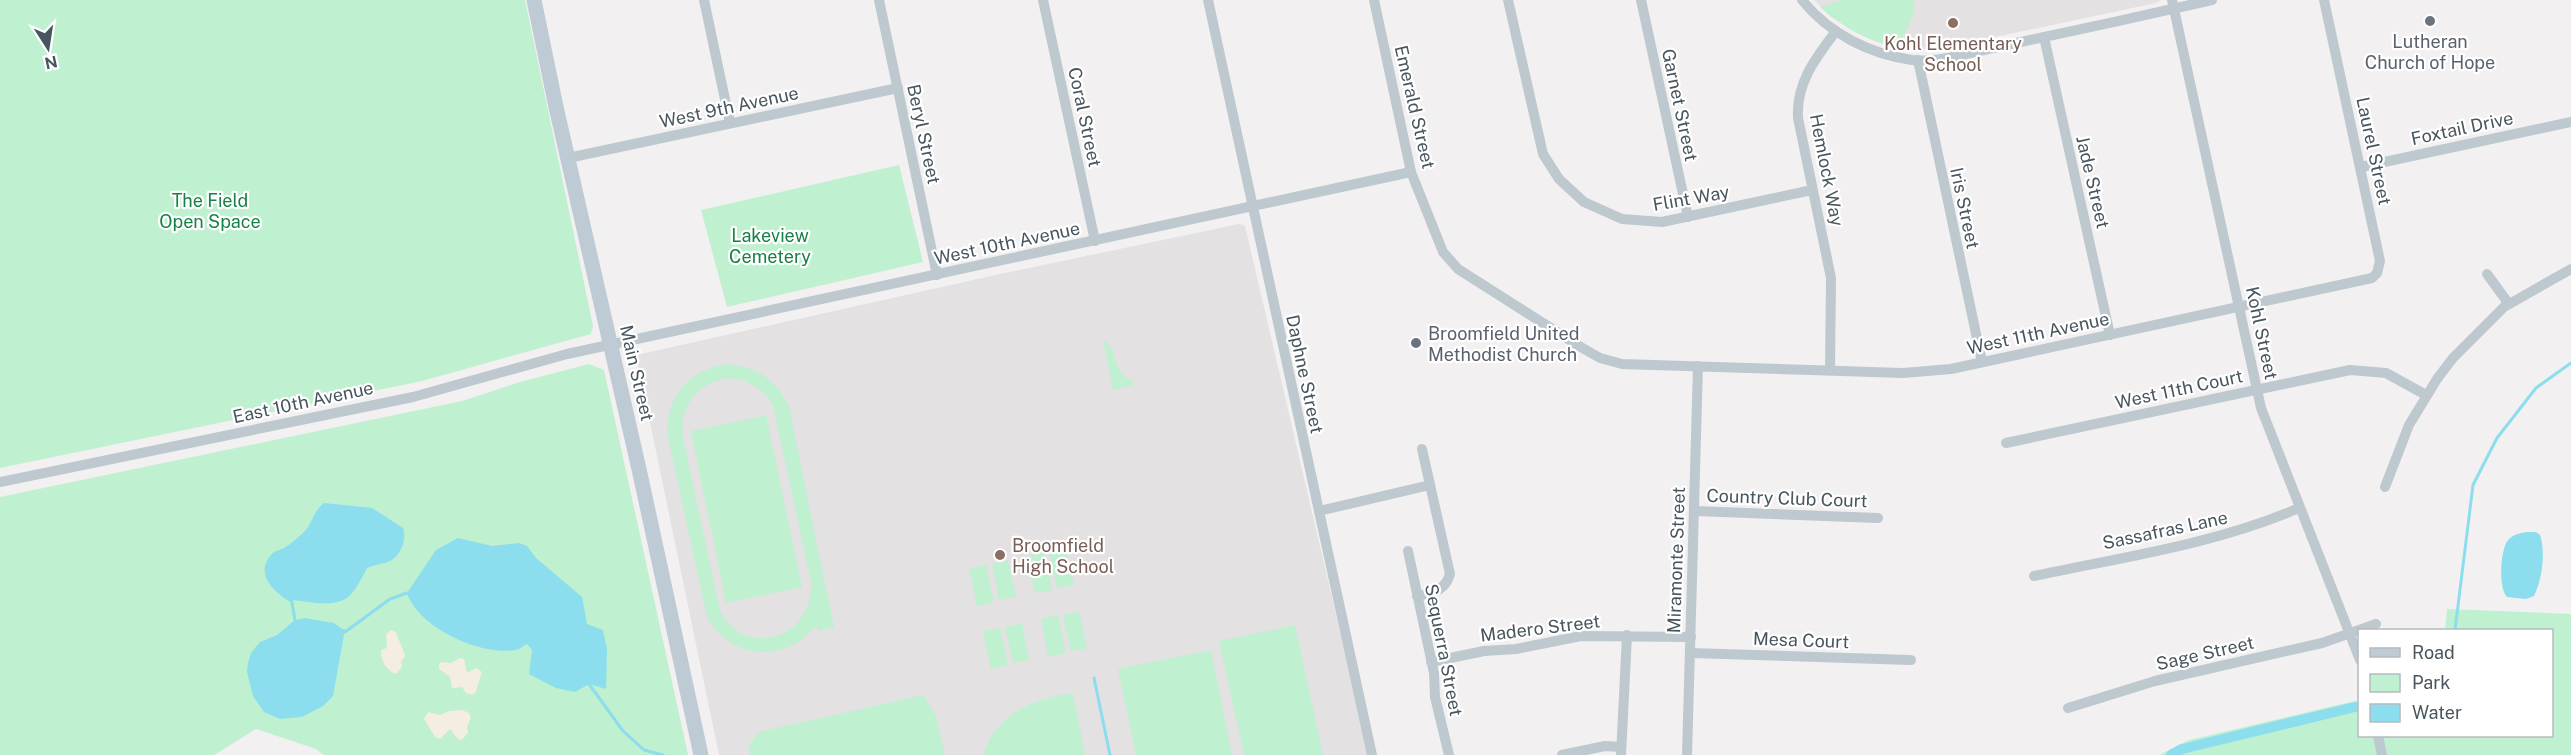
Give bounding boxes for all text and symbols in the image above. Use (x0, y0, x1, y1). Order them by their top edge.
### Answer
marker: Lutheran Church of Hope (2423, 14, 2437, 28)
marker: Kohl Elementary School (1946, 16, 1960, 30)
north arrow (18, 18, 78, 78)
place label: Lutheran Church of Hope (2365, 31, 2495, 73)
place label: Kohl Elementary School (1884, 33, 2022, 75)
street label: Emerald Street (1391, 43, 1439, 171)
street label: Garnet Street (1658, 47, 1702, 163)
text: N (43, 52, 59, 73)
street label: Coral Street (1064, 65, 1106, 169)
street label: West 9th Avenue (658, 82, 800, 132)
street label: Beryl Street (903, 82, 945, 186)
street label: Laurel Street (2352, 95, 2396, 207)
street label: Foxtail Drive (2409, 107, 2515, 149)
street label: Hemlock Way (1806, 112, 1848, 228)
street label: Jade Street (2072, 133, 2114, 231)
street label: Iris Street (1946, 165, 1984, 251)
street label: Flint Way (1651, 181, 1731, 215)
park label: The Field Open Space (159, 190, 261, 232)
street label: West 10th Avenue (932, 217, 1082, 269)
park label: Lakeview Cemetery (729, 225, 811, 267)
street label: Kohl Street (2242, 284, 2282, 382)
street label: West 11th Avenue (1965, 308, 2111, 358)
street label: Daphne Street (1282, 313, 1328, 435)
street label: Main Street (616, 323, 658, 423)
place label: Broomfield United Methodist Church (1428, 323, 1580, 365)
marker: Broomfield United Methodist Church (1409, 336, 1423, 350)
street label: West 11th Court (2113, 365, 2245, 413)
street label: East 10th Avenue (231, 377, 375, 427)
street label: Country Club Court (1706, 485, 1868, 511)
street label: Miramonte Street (1663, 486, 1689, 634)
street label: Sassafras Lane (2100, 506, 2230, 554)
place label: Broomfield High School (1012, 535, 1114, 577)
marker: Broomfield High School (993, 548, 1007, 562)
street label: Sequerra Street (1421, 582, 1467, 718)
street label: Madero Street (1479, 610, 1601, 646)
street label: Mesa Court (1753, 628, 1849, 652)
legend (2358, 629, 2553, 737)
street label: Sage Street (2154, 632, 2256, 674)
text: Road (2412, 642, 2455, 663)
text: Park (2412, 672, 2450, 693)
text: Water (2412, 702, 2462, 723)

